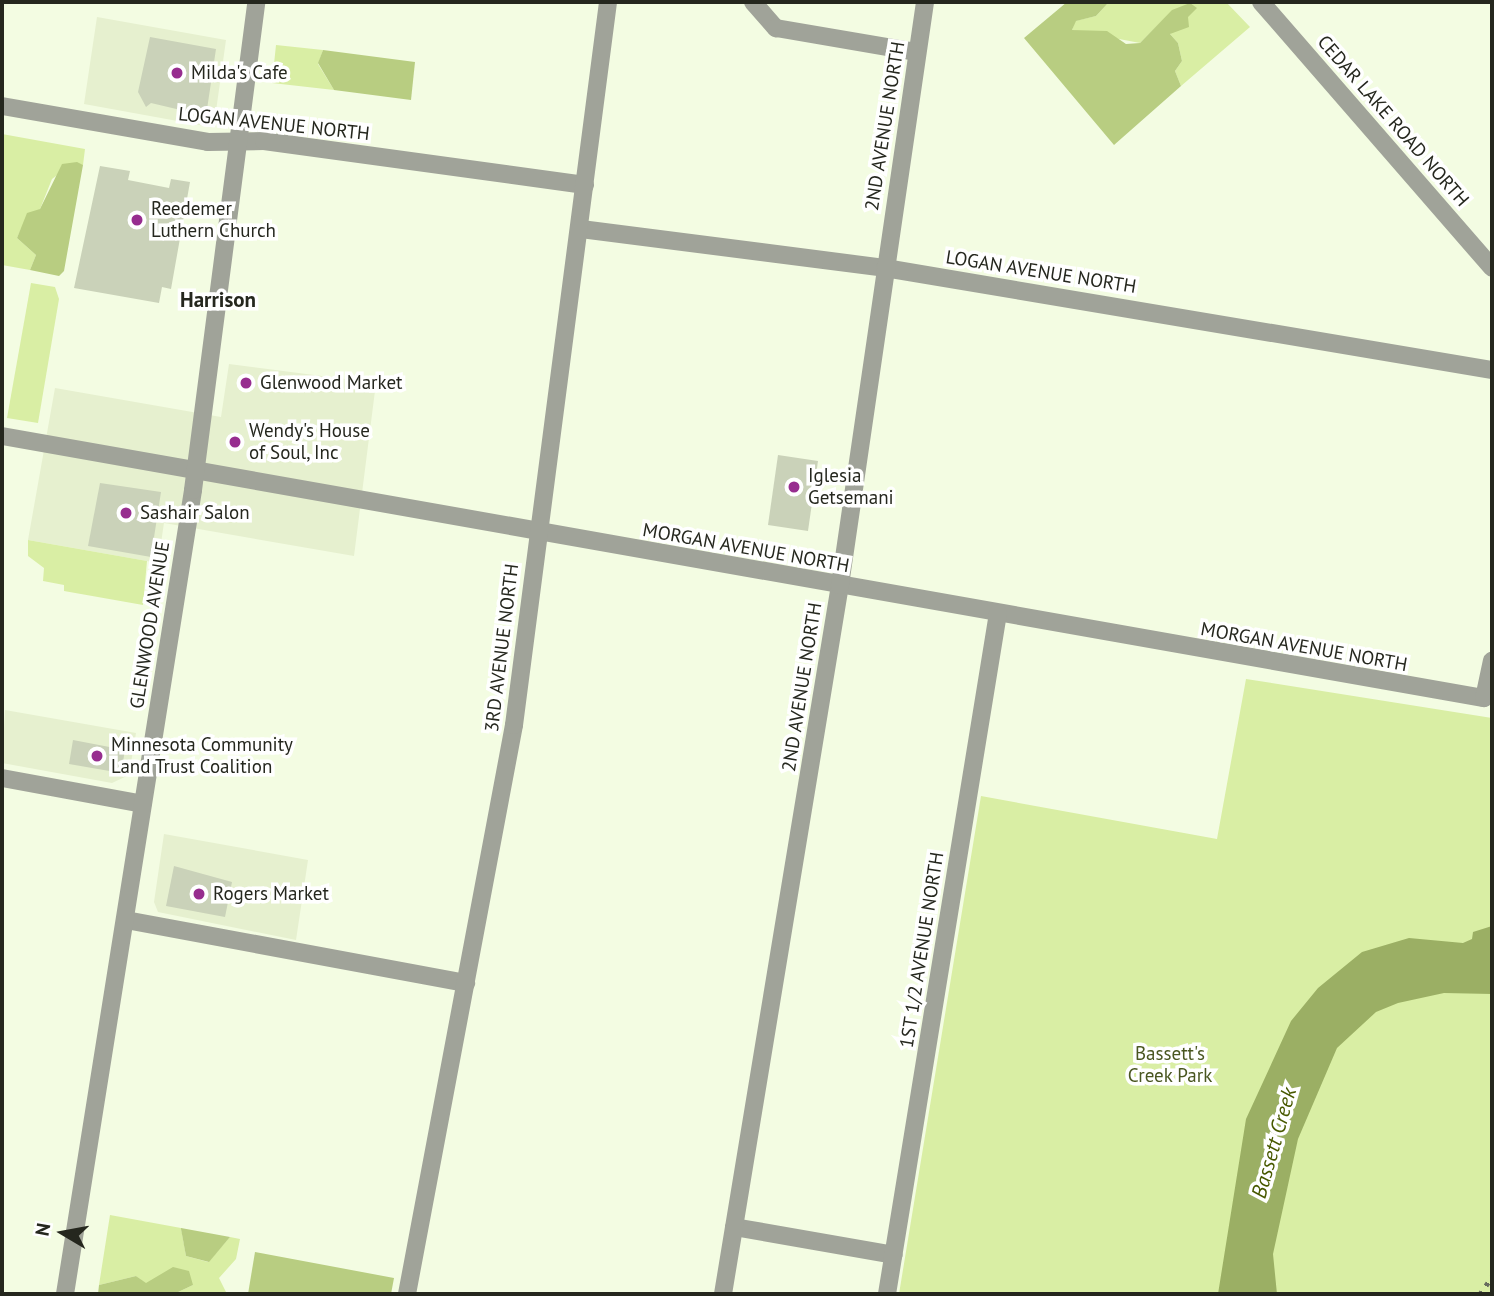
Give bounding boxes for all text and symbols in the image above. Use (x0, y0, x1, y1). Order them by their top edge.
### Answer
street label: CEDAR LAKE ROAD NORTH (1312, 31, 1474, 211)
street label: 2ND AVENUE NORTH (860, 39, 910, 213)
place label: Milda's Cafe (191, 62, 288, 84)
marker: Milda's Cafe (169, 65, 185, 81)
street label: LOGAN AVENUE NORTH (177, 103, 371, 145)
place label: Reedemer Luthern Church (151, 198, 276, 242)
marker: Reedemer Luthern Church (129, 212, 145, 228)
street label: LOGAN AVENUE NORTH (944, 246, 1138, 298)
district label: Harrison (180, 287, 256, 313)
place label: Glenwood Market (260, 372, 403, 394)
marker: Glenwood Market (238, 375, 254, 391)
place label: Wendy's House of Soul, Inc (249, 420, 370, 464)
marker: Wendy's House of Soul, Inc (227, 434, 243, 450)
place label: Iglesia Getsemani (808, 465, 894, 509)
marker: Iglesia Getsemani (786, 479, 802, 495)
place label: Sashair Salon (140, 502, 250, 524)
marker: Sashair Salon (118, 505, 134, 521)
street label: MORGAN AVENUE NORTH (641, 519, 851, 577)
street label: GLENWOOD AVENUE (125, 539, 175, 711)
street label: 3RD AVENUE NORTH (480, 562, 524, 734)
street label: 2ND AVENUE NORTH (777, 600, 827, 774)
street label: MORGAN AVENUE NORTH (1199, 618, 1409, 676)
place label: Minnesota Community Land Trust Coalition (111, 734, 293, 778)
marker: Minnesota Community Land Trust Coalition (89, 748, 105, 764)
street label: 1ST 1/2 AVENUE NORTH (895, 850, 949, 1050)
place label: Rogers Market (213, 883, 329, 905)
marker: Rogers Market (191, 886, 207, 902)
park label: Bassett's Creek Park (1127, 1043, 1213, 1087)
water label: Bassett Creek (1246, 1085, 1302, 1201)
north arrow (28, 1198, 98, 1268)
text: N (29, 1221, 55, 1238)

